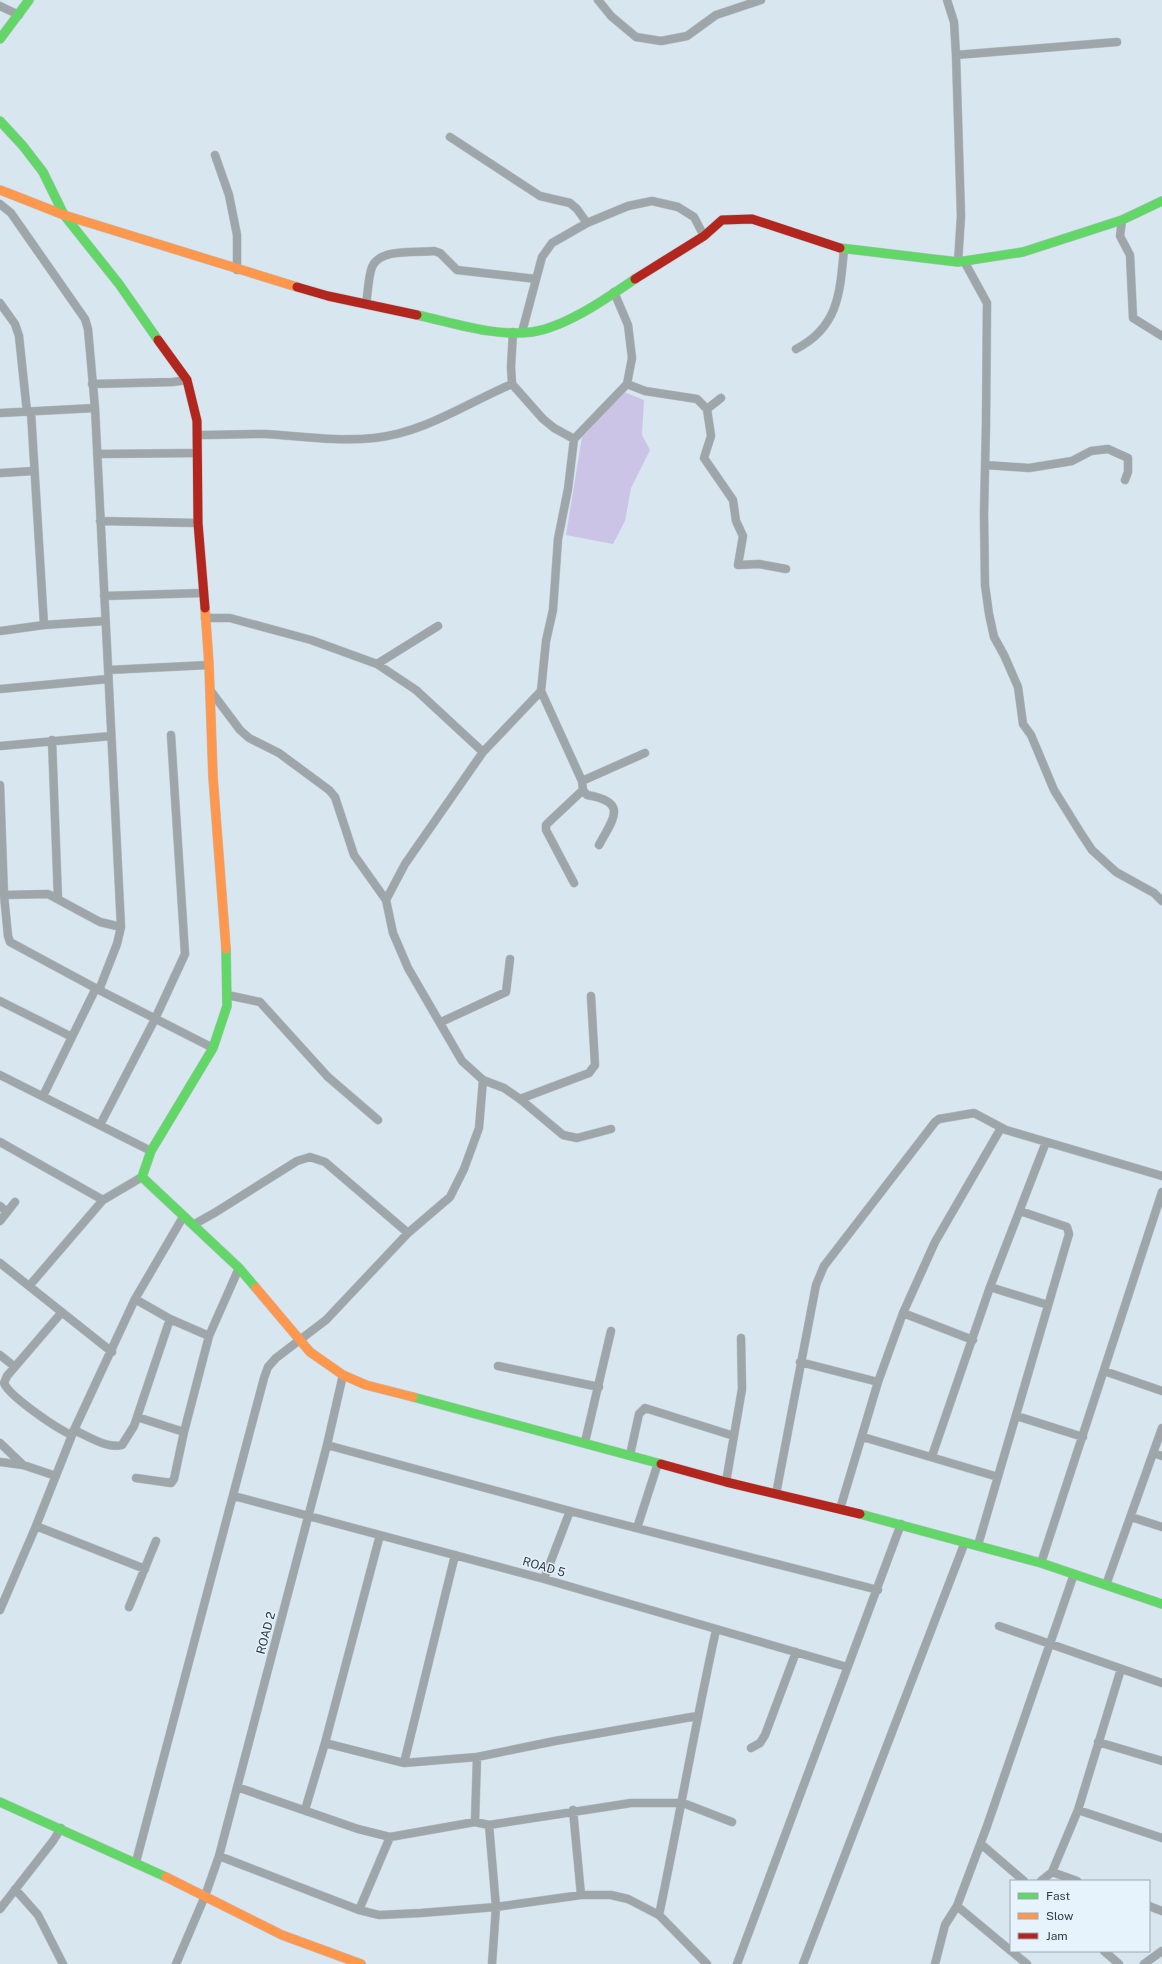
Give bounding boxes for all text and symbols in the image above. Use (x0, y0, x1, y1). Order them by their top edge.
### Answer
street label: ROAD 5 (521, 1554, 567, 1580)
street label: ROAD 2 (254, 1610, 278, 1656)
legend (1010, 1880, 1150, 1952)
text: Fast (1046, 1889, 1071, 1903)
text: Slow (1046, 1909, 1074, 1923)
text: Jam (1046, 1929, 1068, 1943)

